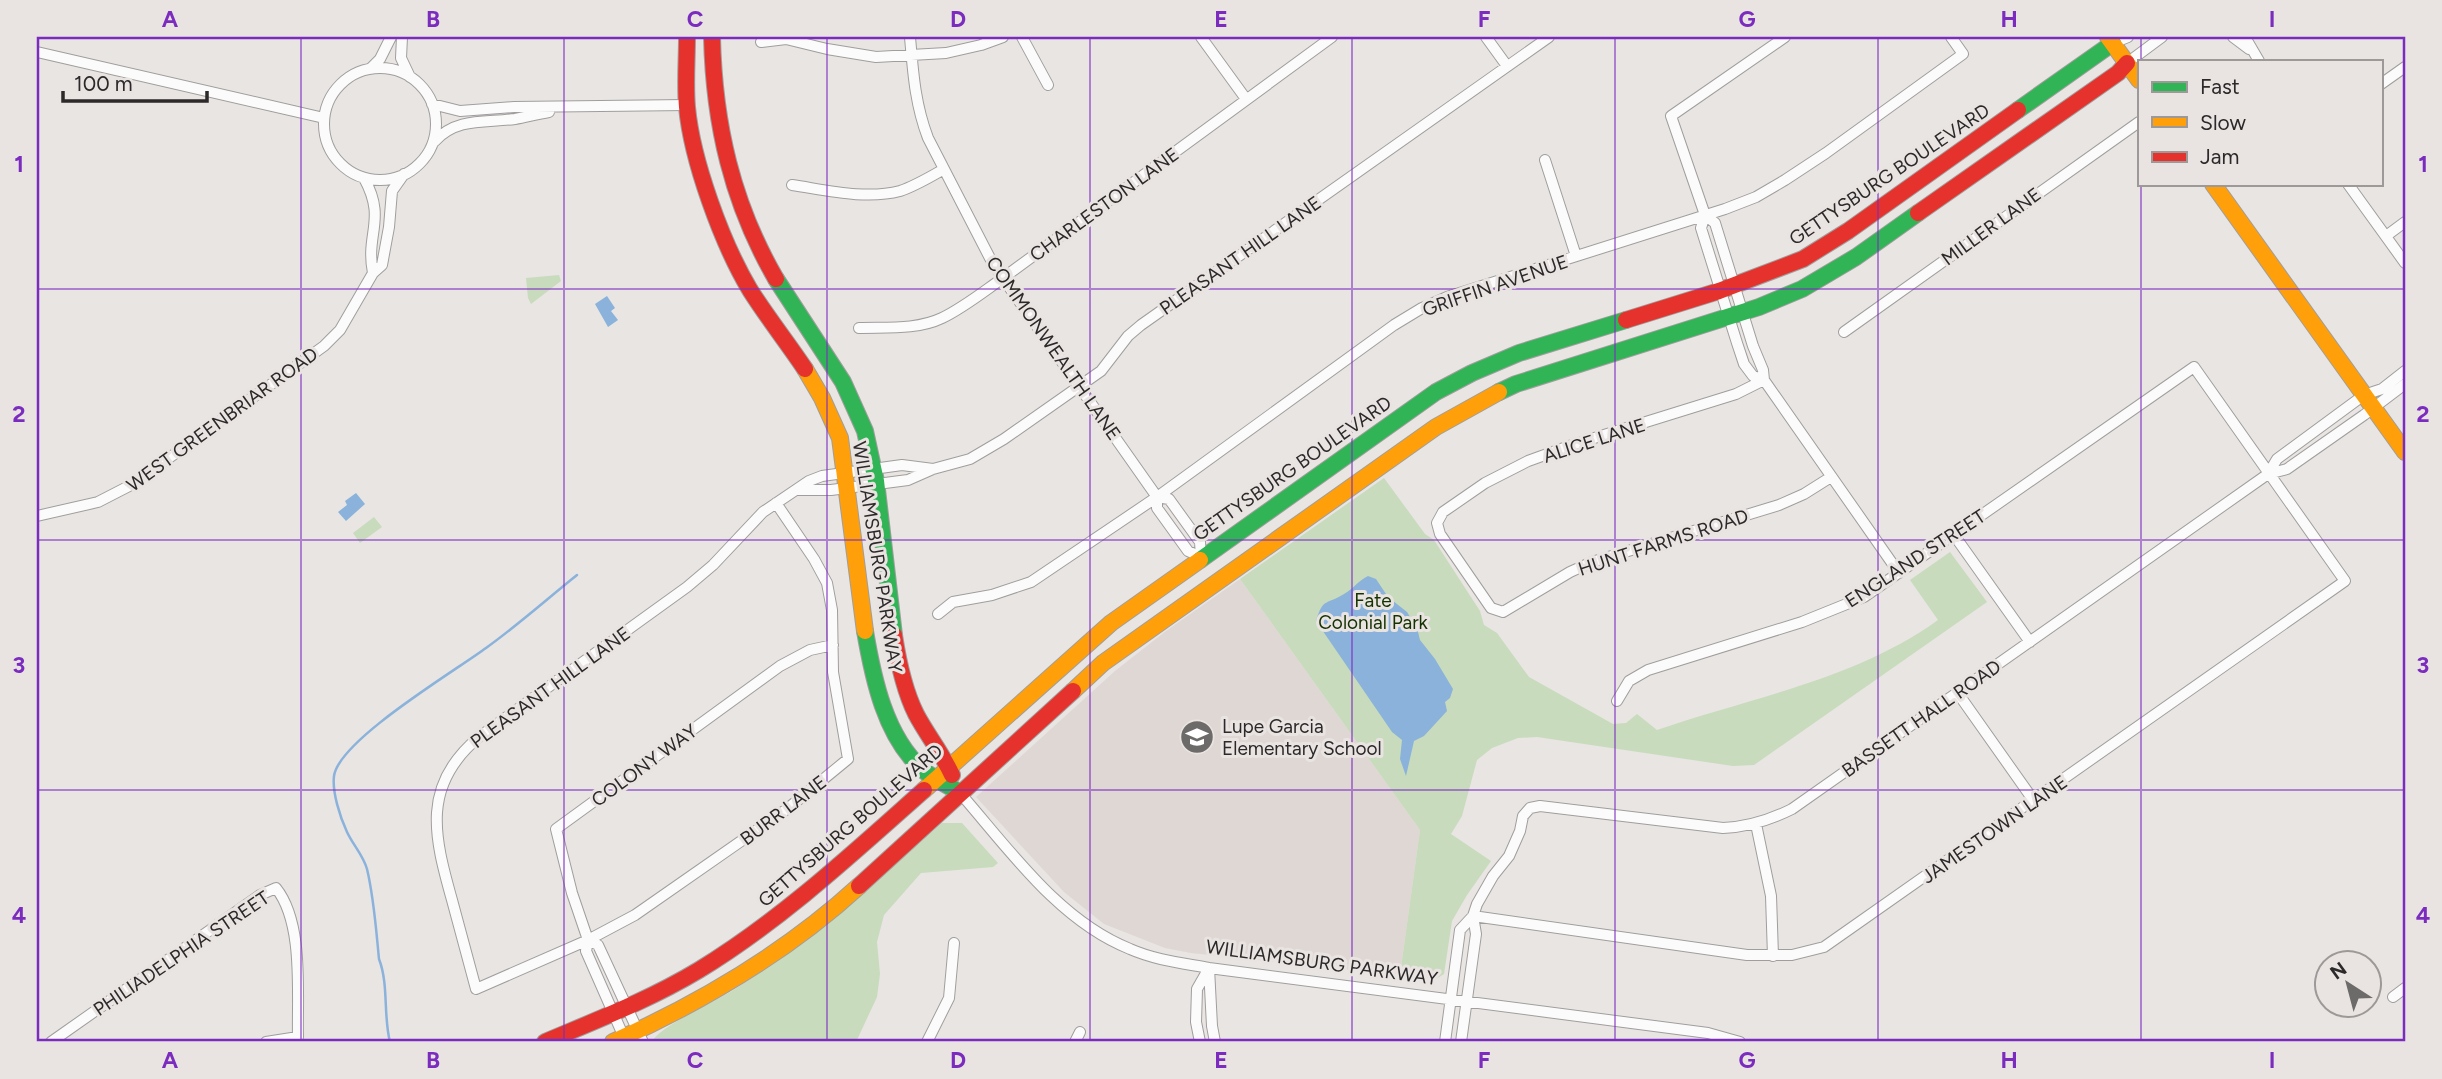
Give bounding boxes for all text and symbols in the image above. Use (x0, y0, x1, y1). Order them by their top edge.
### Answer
text: A (162, 5, 179, 33)
text: B (426, 5, 440, 33)
text: C (687, 5, 704, 33)
text: D (950, 5, 966, 33)
text: E (1214, 5, 1228, 33)
text: F (1478, 5, 1491, 33)
text: G (1738, 5, 1756, 33)
text: H (2000, 5, 2018, 33)
text: I (2269, 5, 2275, 33)
scale bar (63, 60, 206, 104)
legend (2138, 60, 2382, 186)
text: 100 m (74, 71, 133, 96)
text: Fast (2200, 74, 2240, 99)
street label: GETTYSBURG BOULEVARD (1785, 99, 1994, 250)
text: Slow (2200, 110, 2246, 135)
street label: CHARLESTON LANE (1025, 143, 1183, 266)
text: Jam (2200, 144, 2239, 169)
text: 1 (14, 150, 24, 178)
text: 1 (2418, 150, 2428, 178)
street label: MILLER LANE (1937, 183, 2046, 270)
street label: PLEASANT HILL LANE (1155, 191, 1326, 320)
street label: GRIFFIN AVENUE (1419, 250, 1571, 321)
street label: COMMONWEALTH LANE (981, 252, 1126, 445)
street label: WEST GREENBRIAR ROAD (122, 342, 322, 496)
street label: GETTYSBURG BOULEVARD (1189, 391, 1396, 546)
text: 2 (12, 400, 26, 428)
text: 2 (2416, 400, 2430, 428)
street label: ALICE LANE (1540, 413, 1648, 468)
street label: WILLIAMSBURG PARKWAY (848, 440, 907, 675)
street label: HUNT FARMS ROAD (1575, 504, 1751, 581)
street label: ENGLAND STREET (1841, 504, 1990, 612)
park label: Fate Colonial Park (1318, 589, 1429, 634)
street label: PLEASANT HILL LANE (466, 622, 635, 753)
text: 3 (13, 651, 25, 679)
text: 3 (2417, 651, 2429, 679)
street label: BASSETT HALL ROAD (1837, 655, 2005, 782)
place label: Lupe Garcia Elementary School (1222, 715, 1382, 760)
school or university icon: Lupe Garcia Elementary School (1178, 718, 1216, 756)
street label: COLONY WAY (587, 719, 702, 812)
street label: GETTYSBURG BOULEVARD (753, 739, 947, 912)
street label: BURR LANE (736, 770, 831, 850)
street label: JAMESTOWN LANE (1917, 770, 2072, 888)
street label: PHILIADELPHIA STREET (89, 886, 274, 1021)
text: 4 (12, 901, 26, 929)
text: 4 (2416, 901, 2430, 929)
street label: WILLIAMSBURG PARKWAY (1204, 935, 1440, 990)
north arrow (2312, 950, 2382, 1020)
text: N (2326, 957, 2351, 984)
text: A (162, 1046, 179, 1074)
text: B (426, 1046, 440, 1074)
text: C (687, 1046, 704, 1074)
text: D (950, 1046, 966, 1074)
text: E (1214, 1046, 1228, 1074)
text: F (1478, 1046, 1491, 1074)
text: G (1738, 1046, 1756, 1074)
text: H (2000, 1046, 2018, 1074)
text: I (2269, 1046, 2275, 1074)

